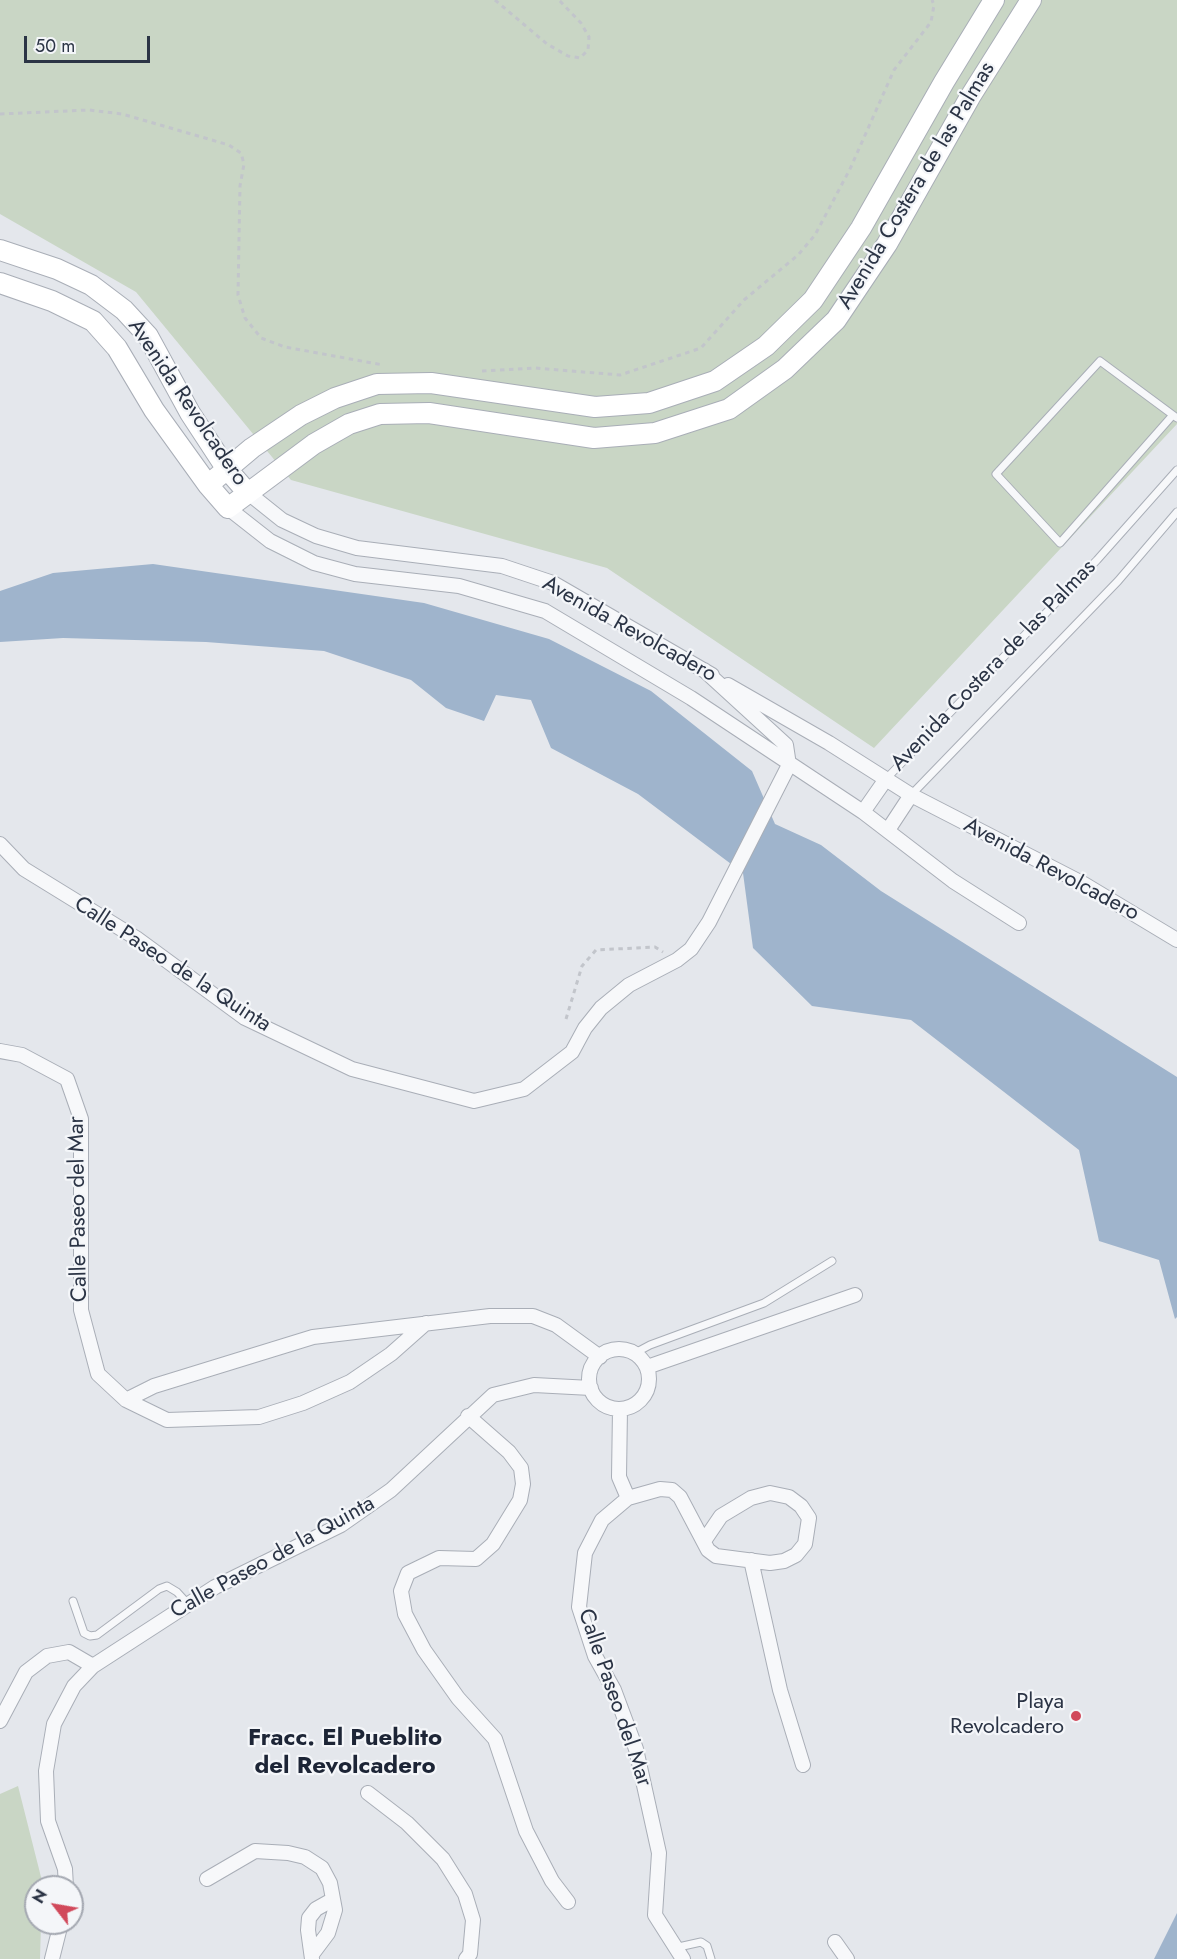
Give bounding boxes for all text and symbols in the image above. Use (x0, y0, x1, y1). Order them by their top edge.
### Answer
scale bar (27, 24, 153, 62)
text: 50 m (35, 33, 75, 59)
street label: Avenida Costera de las Palmas (833, 58, 1001, 314)
street label: Avenida Revolcadero (122, 315, 252, 491)
street label: Avenida Costera de las Palmas (886, 555, 1102, 777)
street label: Avenida Revolcadero (537, 571, 721, 689)
street label: Avenida Revolcadero (959, 813, 1143, 927)
street label: Calle Paseo de la Quinta (69, 891, 275, 1039)
street label: Calle Paseo del Mar (64, 1116, 94, 1302)
street label: Calle Paseo de la Quinta (166, 1491, 380, 1625)
street label: Calle Paseo del Mar (571, 1606, 657, 1790)
place label: Playa Revolcadero (950, 1690, 1064, 1742)
marker: Playa Revolcadero (1069, 1709, 1083, 1723)
district label: Fracc. El Pueblito del Revolcadero (248, 1725, 442, 1781)
north arrow (24, 1875, 84, 1935)
text: N (27, 1885, 53, 1908)

